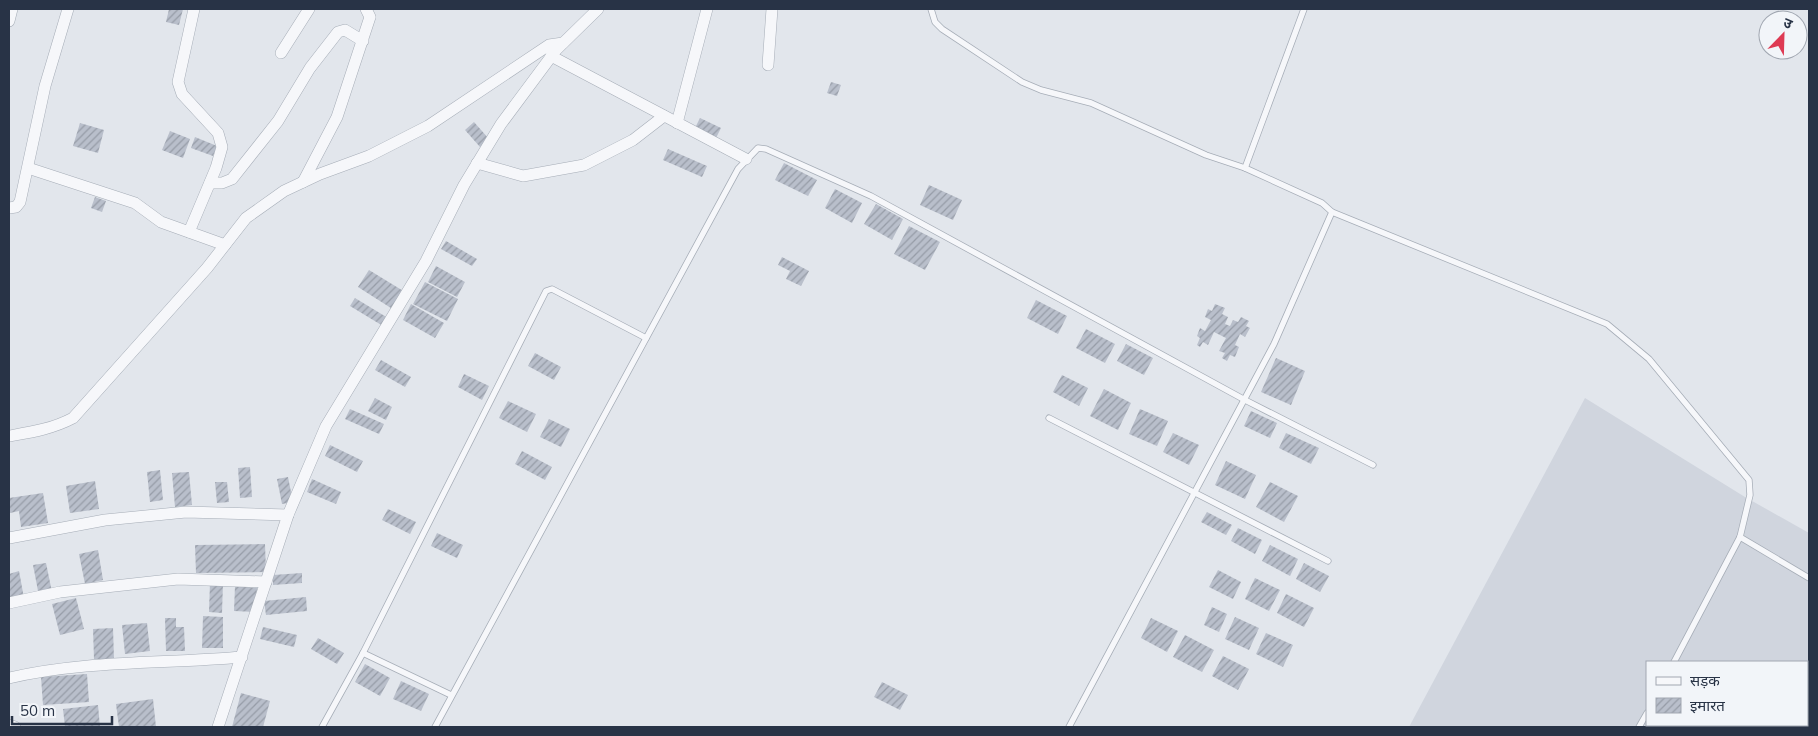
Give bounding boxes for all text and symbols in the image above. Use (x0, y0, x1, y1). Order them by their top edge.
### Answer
north arrow (1758, 10, 1808, 60)
text: उ (1781, 13, 1796, 33)
legend (1646, 661, 1808, 726)
text: सड़क (1690, 671, 1720, 690)
scale bar (12, 694, 112, 726)
text: इमारत (1690, 696, 1725, 715)
text: 50 m (20, 701, 55, 720)

